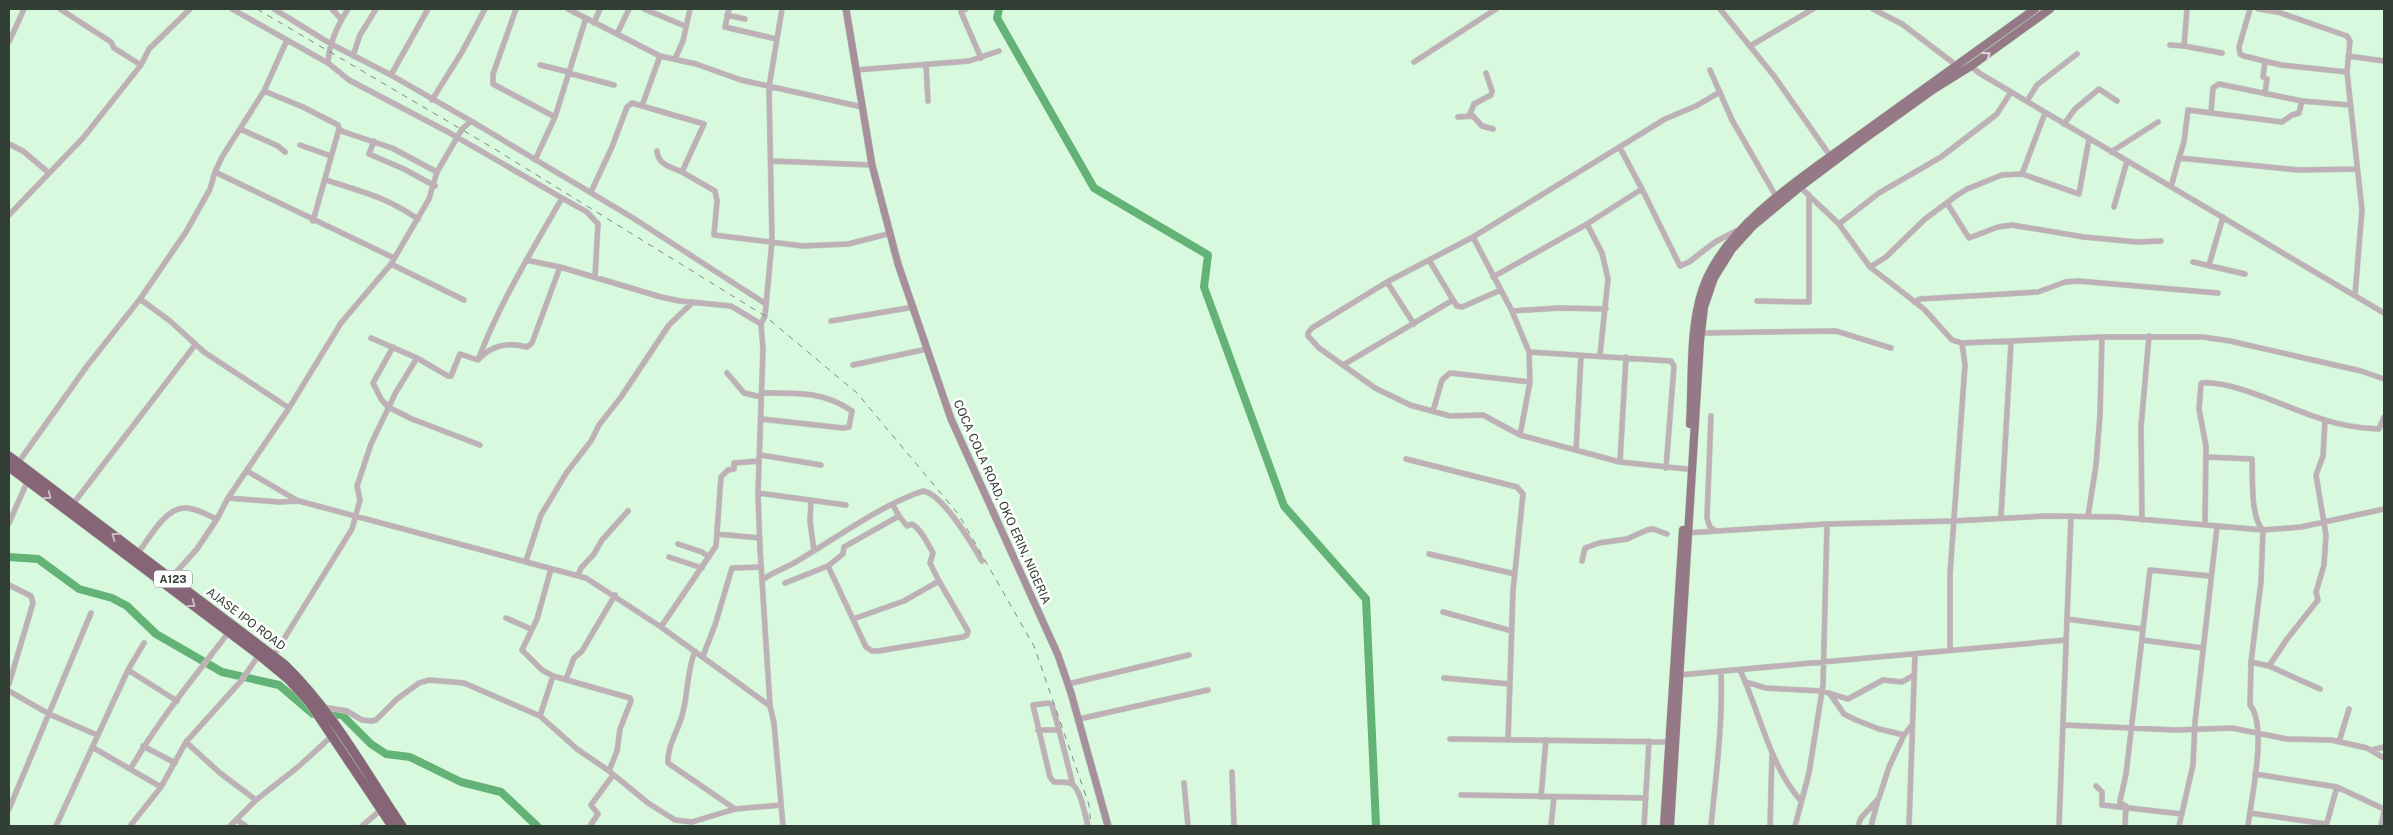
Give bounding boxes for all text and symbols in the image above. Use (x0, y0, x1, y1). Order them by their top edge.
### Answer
one-way arrow (1981, 52, 1991, 61)
street label: COCA COLA ROAD, OKO ERIN, NIGERIA (950, 398, 1054, 607)
one-way arrow (42, 490, 52, 499)
one-way arrow (111, 533, 121, 542)
road number: A123 (154, 570, 192, 588)
street label: AJASE IPO ROAD (204, 585, 288, 653)
one-way arrow (186, 599, 195, 607)

